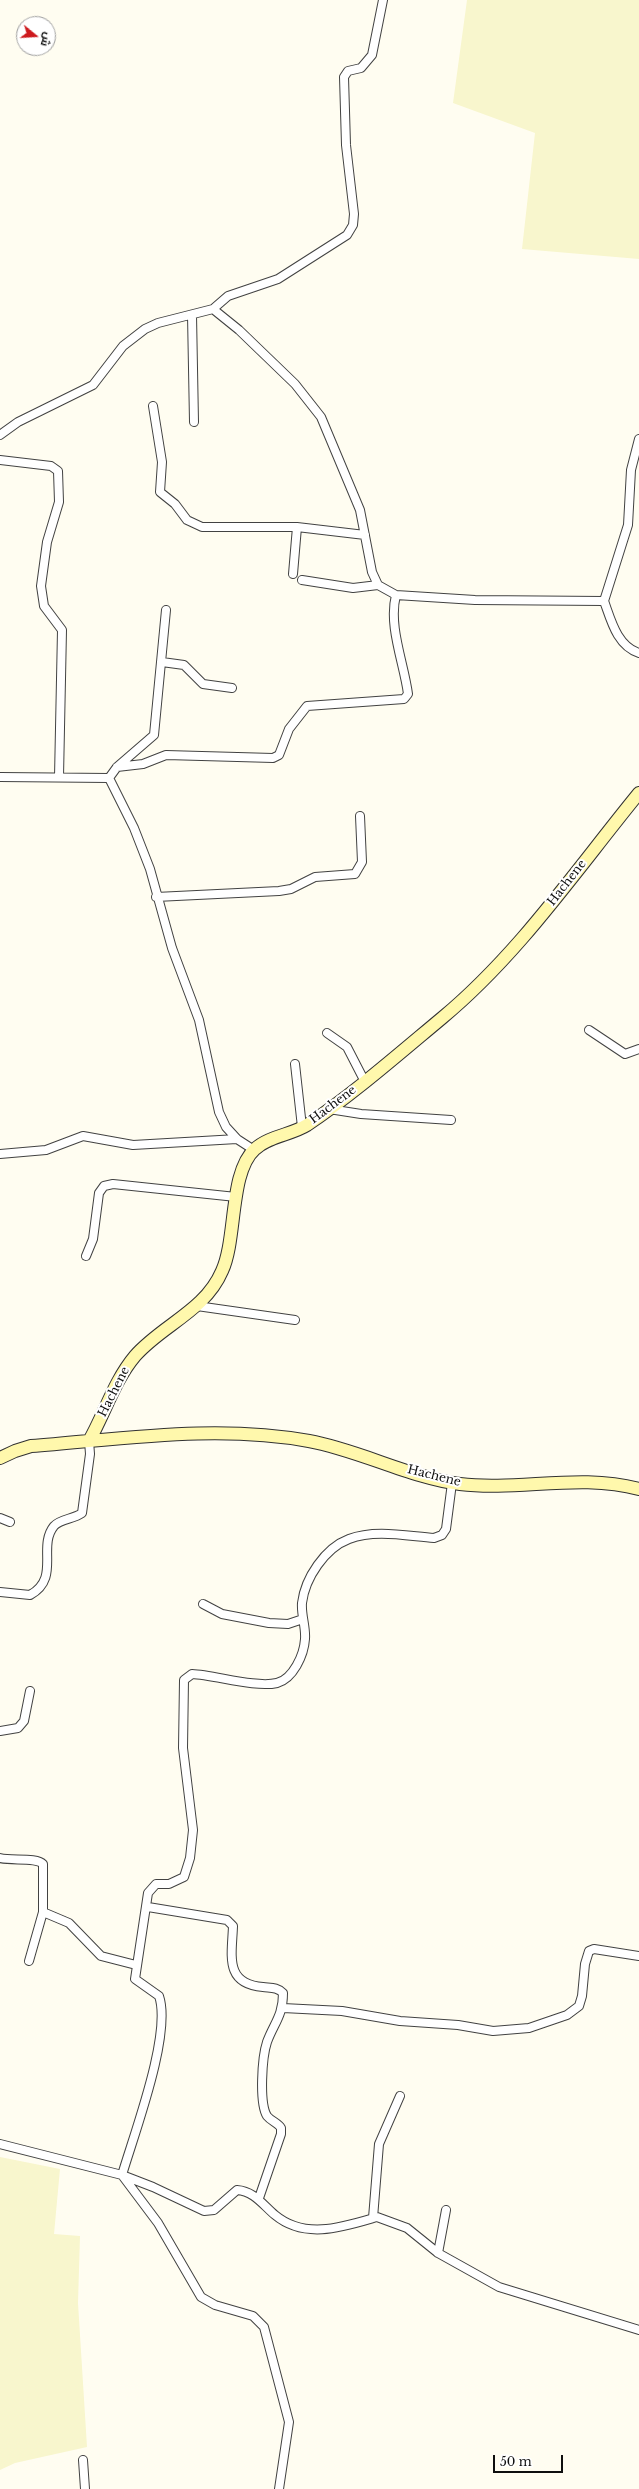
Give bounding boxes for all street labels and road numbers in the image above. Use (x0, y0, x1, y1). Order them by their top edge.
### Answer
street label: Hachene (545, 857, 589, 909)
street label: Hachene (307, 1083, 359, 1127)
street label: Hachene (95, 1364, 133, 1420)
street label: Hachene (406, 1462, 462, 1490)

